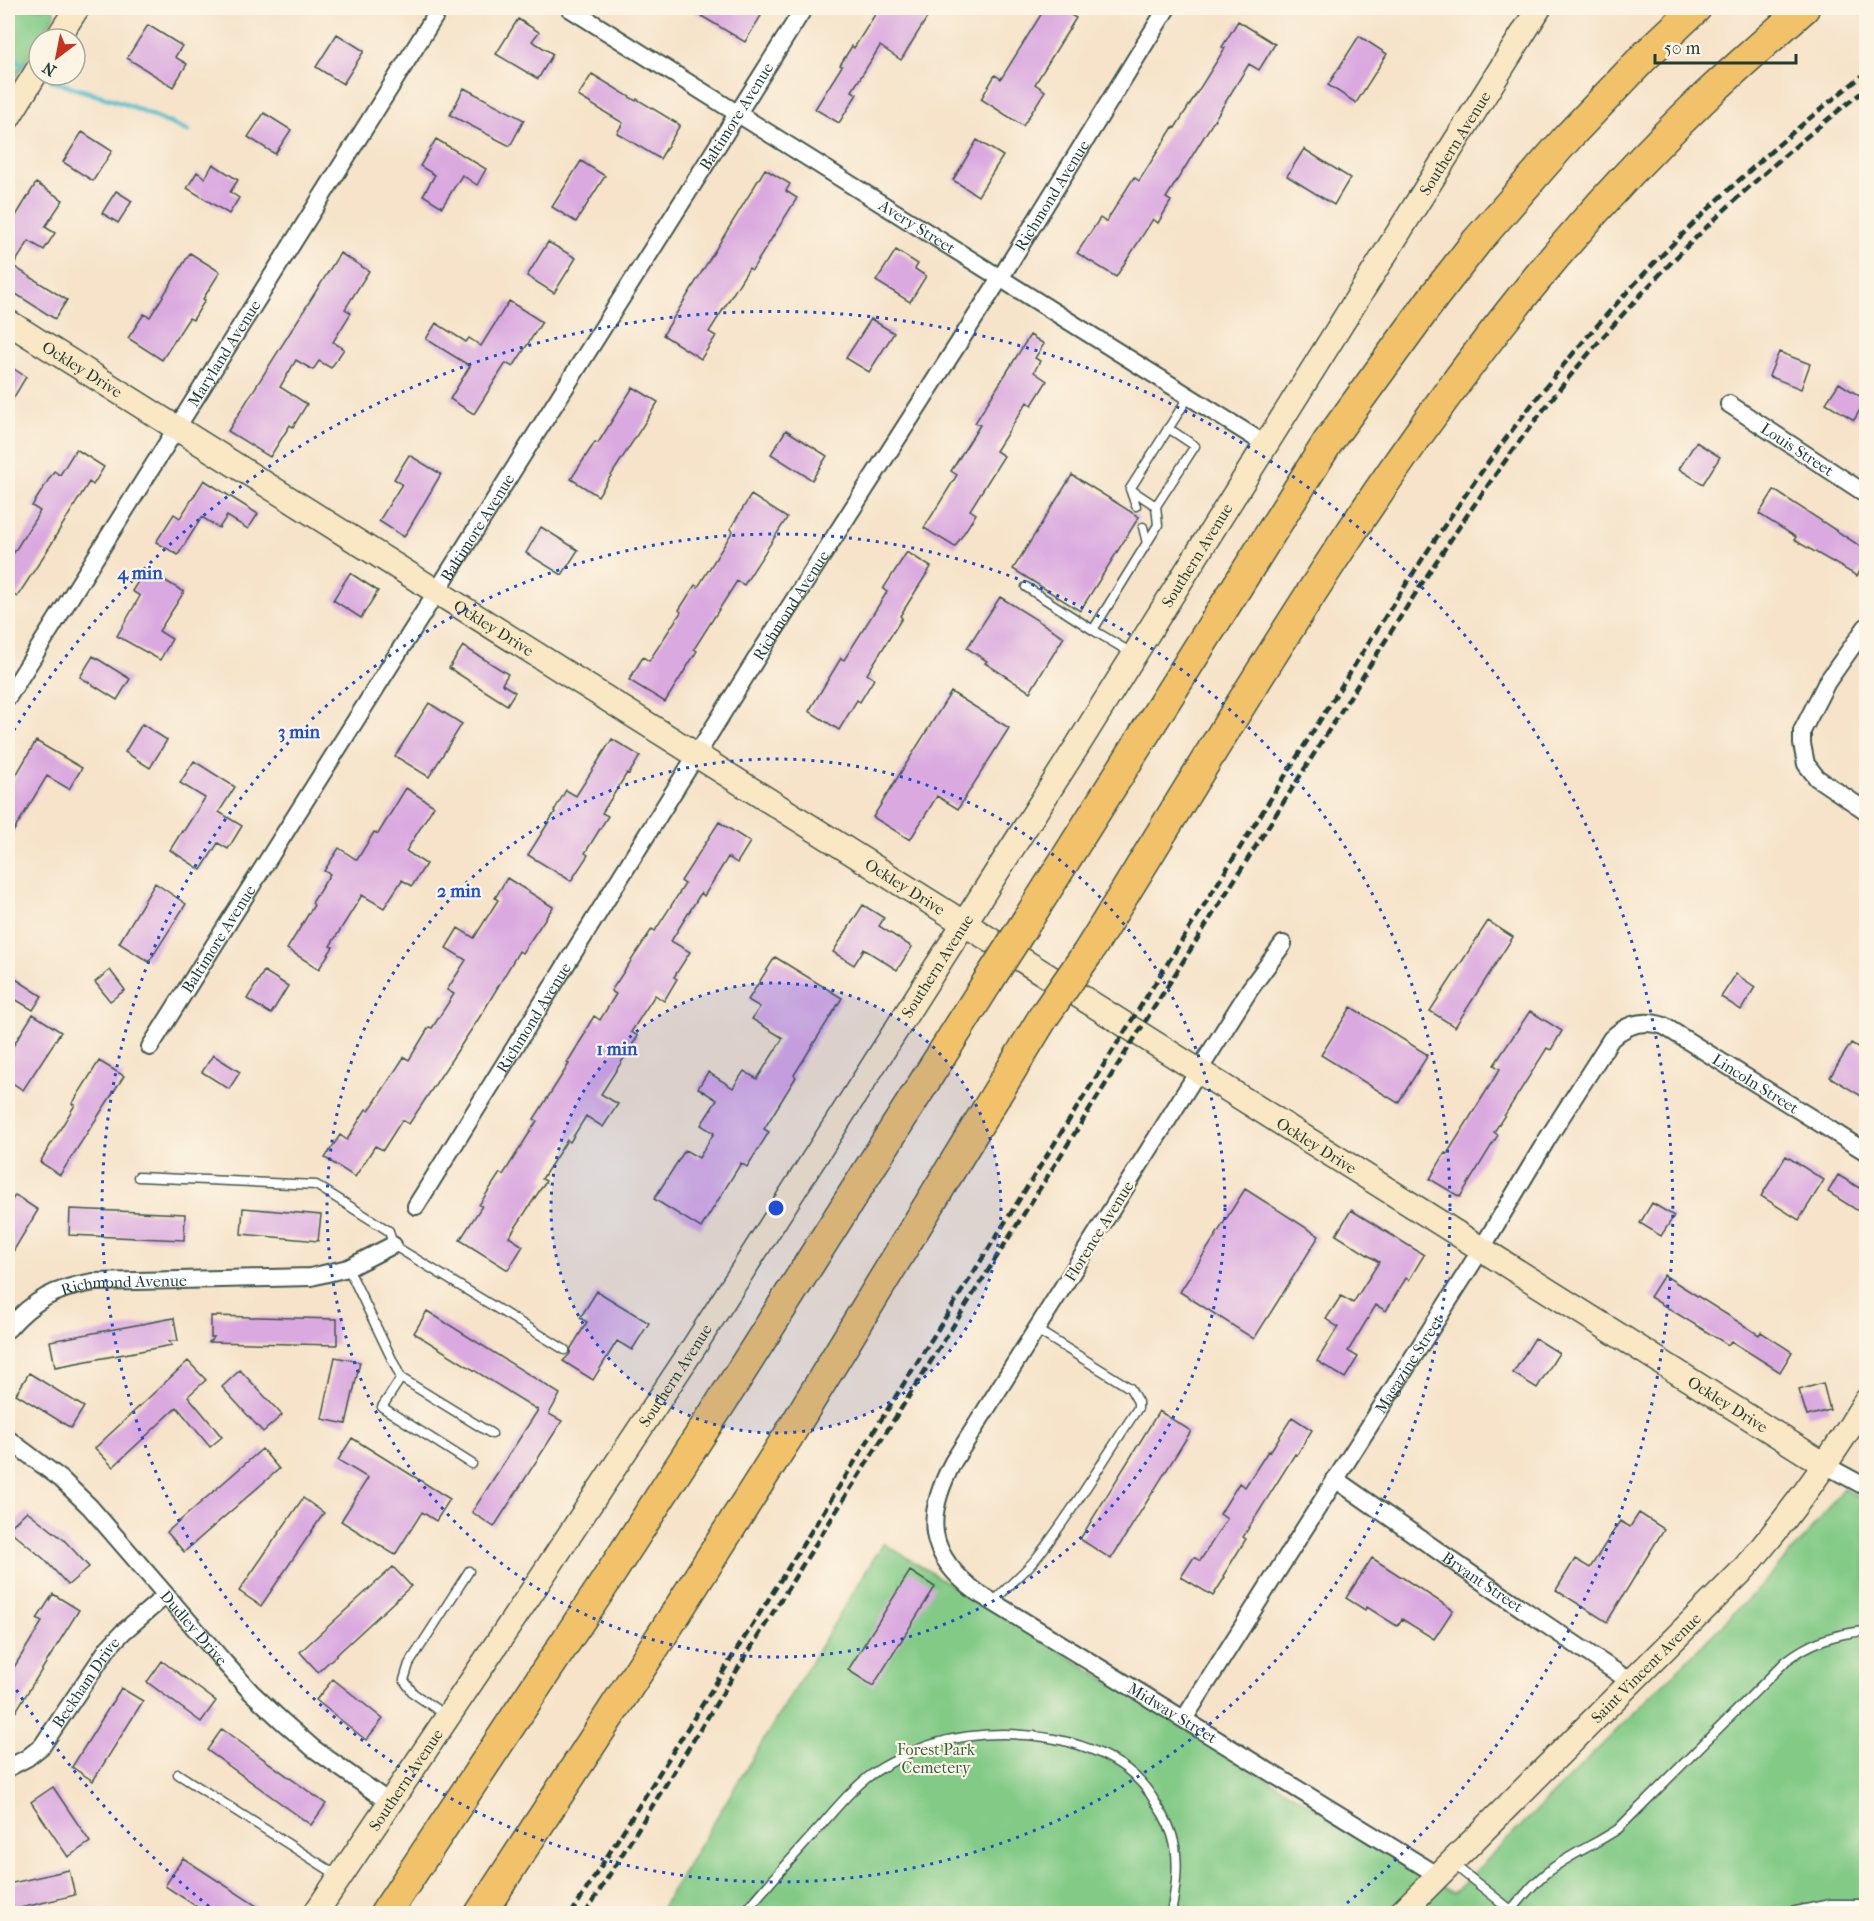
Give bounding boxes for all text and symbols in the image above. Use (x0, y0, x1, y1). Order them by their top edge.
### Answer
north arrow (27, 27, 87, 87)
scale bar (1655, 27, 1796, 65)
text: 50 m (1664, 38, 1701, 59)
text: N (38, 58, 59, 81)
street label: Baltimore Avenue (695, 59, 777, 173)
street label: Southern Avenue (1415, 88, 1494, 199)
street label: Richmond Avenue (1010, 136, 1093, 254)
street label: Avery Street (875, 195, 959, 257)
street label: Maryland Avenue (183, 296, 264, 410)
street label: Ockley Drive (39, 337, 126, 401)
street label: Louis Street (1758, 418, 1838, 480)
street label: Baltimore Avenue (436, 470, 518, 585)
street label: Southern Avenue (1157, 500, 1236, 611)
street label: Richmond Avenue (748, 547, 833, 664)
text: 4 min (116, 563, 163, 584)
street label: Ockley Drive (450, 595, 537, 660)
text: 3 min (278, 722, 321, 743)
street label: Ockley Drive (862, 854, 949, 919)
street label: Baltimore Avenue (177, 881, 259, 996)
text: 2 min (437, 881, 481, 902)
street label: Southern Avenue (897, 911, 977, 1021)
street label: Richmond Avenue (492, 959, 575, 1076)
text: 1 min (596, 1039, 638, 1060)
street label: Lincoln Street (1709, 1049, 1803, 1117)
street label: Ockley Drive (1273, 1113, 1360, 1178)
street label: Florence Avenue (1060, 1177, 1138, 1285)
centre of rings (766, 1198, 786, 1218)
street label: Richmond Avenue (58, 1270, 187, 1299)
street label: Magazine Street (1370, 1311, 1447, 1417)
street label: Southern Avenue (634, 1320, 716, 1430)
street label: Ockley Drive (1684, 1372, 1772, 1436)
street label: Bryant Street (1439, 1547, 1527, 1616)
street label: Dudley Drive (157, 1586, 232, 1669)
street label: Saint Vincent Avenue (1587, 1608, 1705, 1727)
street label: Beckham Drive (48, 1633, 123, 1731)
street label: Midway Street (1125, 1678, 1221, 1747)
street label: Southern Avenue (364, 1725, 447, 1834)
park label: Forest Park Cemetery (897, 1740, 976, 1777)

